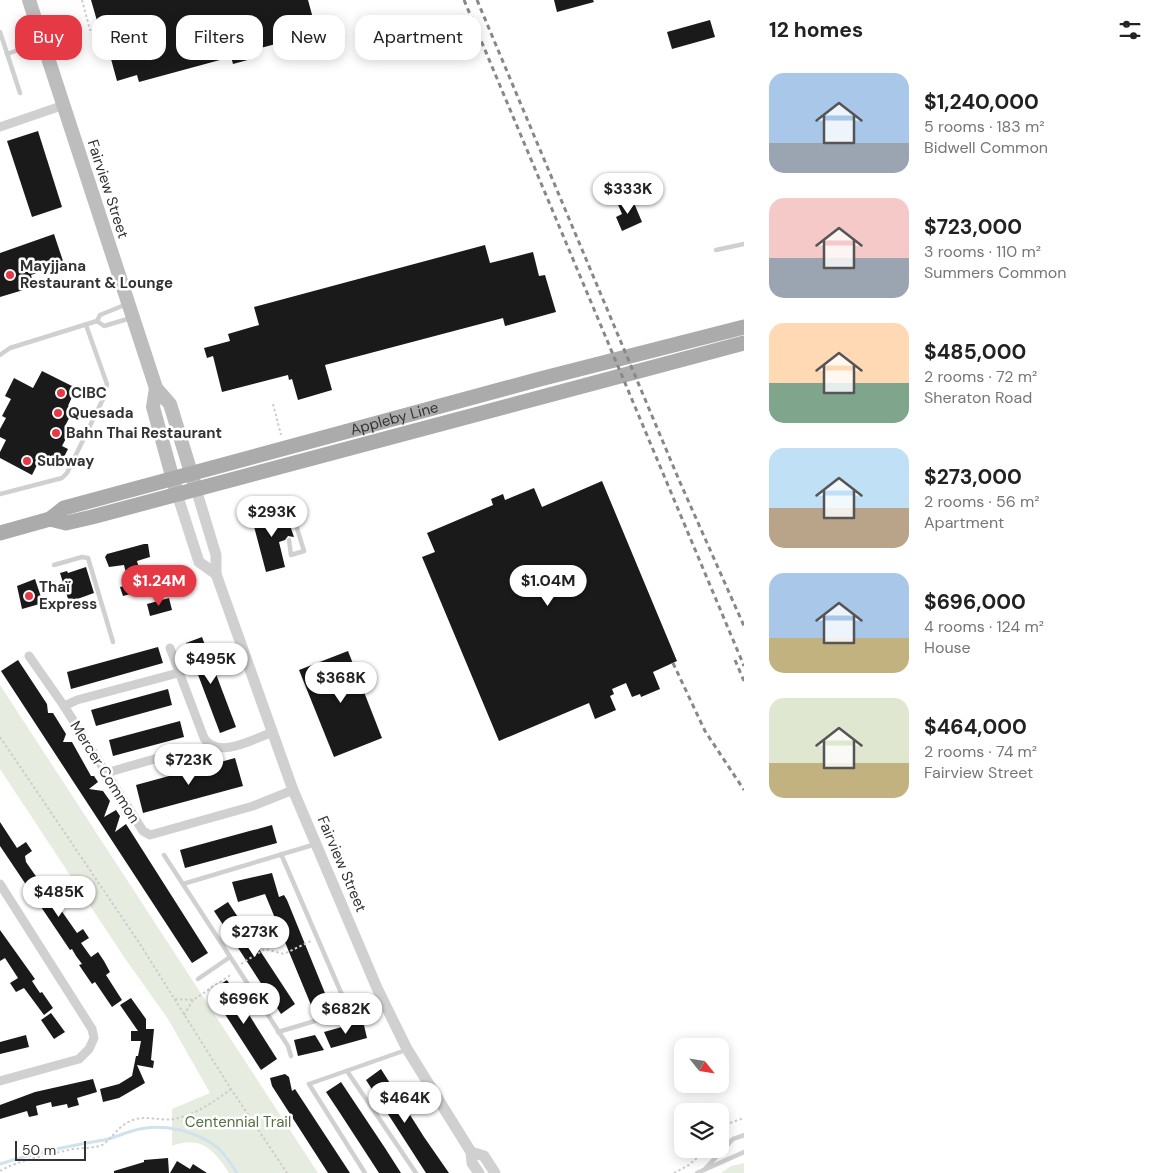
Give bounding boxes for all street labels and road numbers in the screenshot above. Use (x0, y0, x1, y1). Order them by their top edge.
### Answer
street label: Fairview Street (83, 137, 133, 241)
street label: Appleby Line (348, 397, 441, 440)
street label: Mercer Common (66, 717, 144, 827)
street label: Fairview Street (313, 813, 371, 915)

